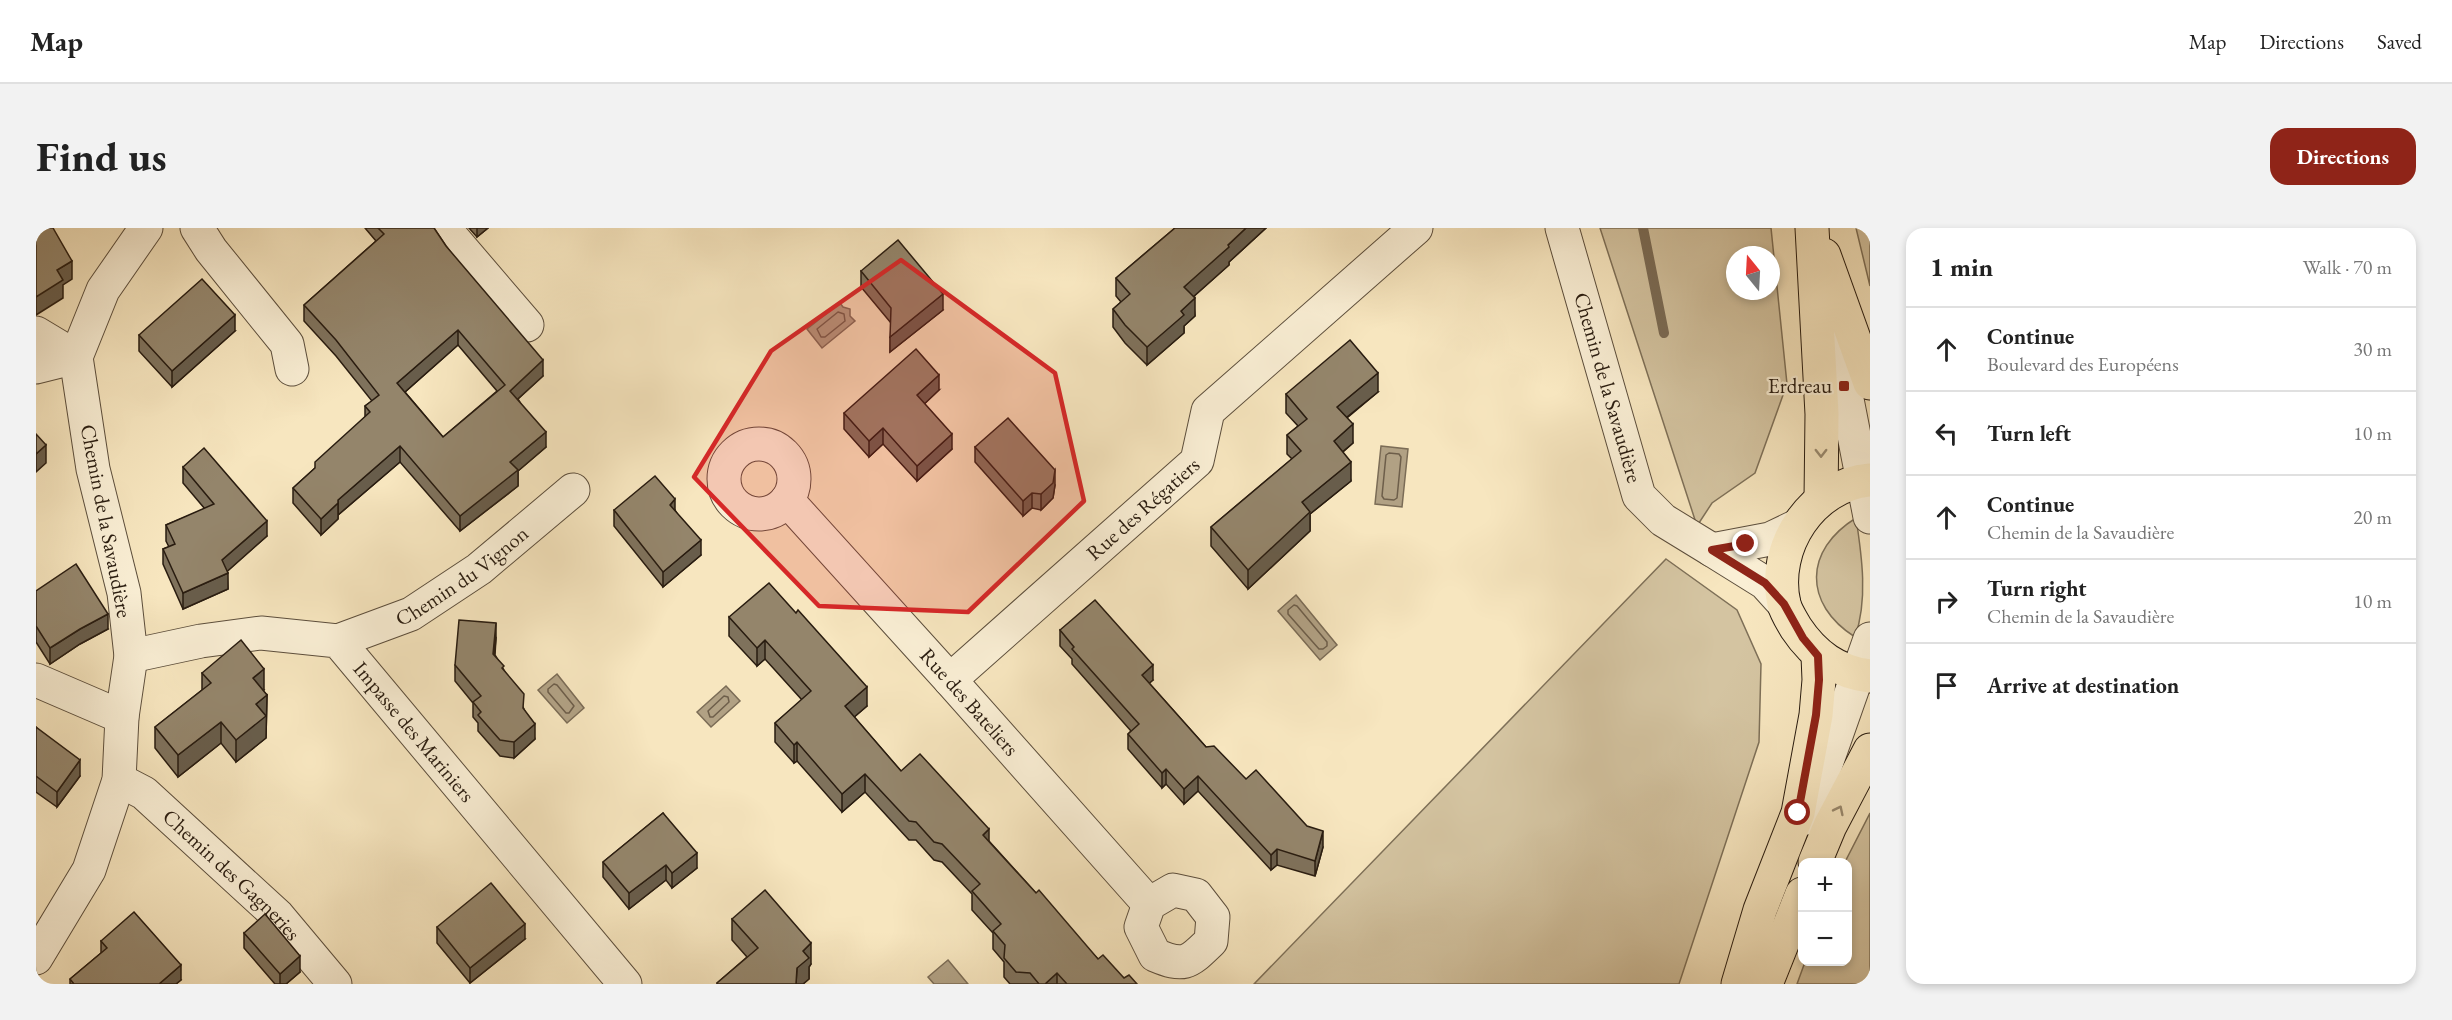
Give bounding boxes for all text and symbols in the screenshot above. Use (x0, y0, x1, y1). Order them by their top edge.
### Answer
text: Map (30, 23, 83, 59)
text: Map (2189, 28, 2226, 55)
text: Directions (2259, 28, 2344, 55)
text: Saved (2377, 28, 2422, 55)
button: Directions (2270, 128, 2416, 185)
text: Find us (36, 129, 167, 184)
north arrow (1726, 246, 1780, 300)
text: 1 min (1930, 250, 1993, 284)
text: Walk · 70 m (2303, 254, 2392, 280)
street label: Chemin de la Savaudière (1568, 289, 1648, 486)
text: Continue (1987, 322, 2074, 351)
icon: ahead (1930, 333, 1963, 366)
text: 30 m (2353, 336, 2392, 362)
text: Boulevard des Européens (1987, 351, 2179, 377)
place label: Erdreau (1768, 372, 1832, 399)
marker: Erdreau (1837, 379, 1851, 393)
icon: left (1930, 417, 1963, 450)
text: Turn left (1987, 419, 2071, 448)
text: 10 m (2353, 420, 2392, 446)
street label: Chemin de la Savaudière (74, 422, 138, 620)
one-way arrow (1815, 448, 1827, 457)
street label: Rue des Régatiers (1080, 451, 1205, 566)
text: Continue (1987, 490, 2074, 519)
icon: ahead (1930, 501, 1963, 534)
text: 20 m (2353, 504, 2392, 530)
text: Chemin de la Savaudière (1987, 519, 2174, 545)
street label: Chemin du Vignon (392, 520, 533, 632)
route end (1732, 530, 1758, 556)
text: Turn right (1987, 574, 2086, 603)
icon: right (1930, 585, 1963, 618)
text: 10 m (2353, 588, 2392, 614)
text: Chemin de la Savaudière (1987, 603, 2174, 629)
street label: Rue des Bateliers (914, 642, 1025, 761)
street label: Impasse des Mariniers (348, 656, 481, 808)
icon: arrive (1930, 669, 1963, 702)
text: Arrive at destination (1987, 671, 2179, 700)
route start (1784, 799, 1810, 825)
street label: Chemin des Gagneries (157, 803, 307, 946)
one-way arrow (1832, 805, 1844, 816)
map controls (1798, 858, 1852, 966)
button: + (1798, 858, 1852, 912)
button: − (1798, 912, 1852, 966)

